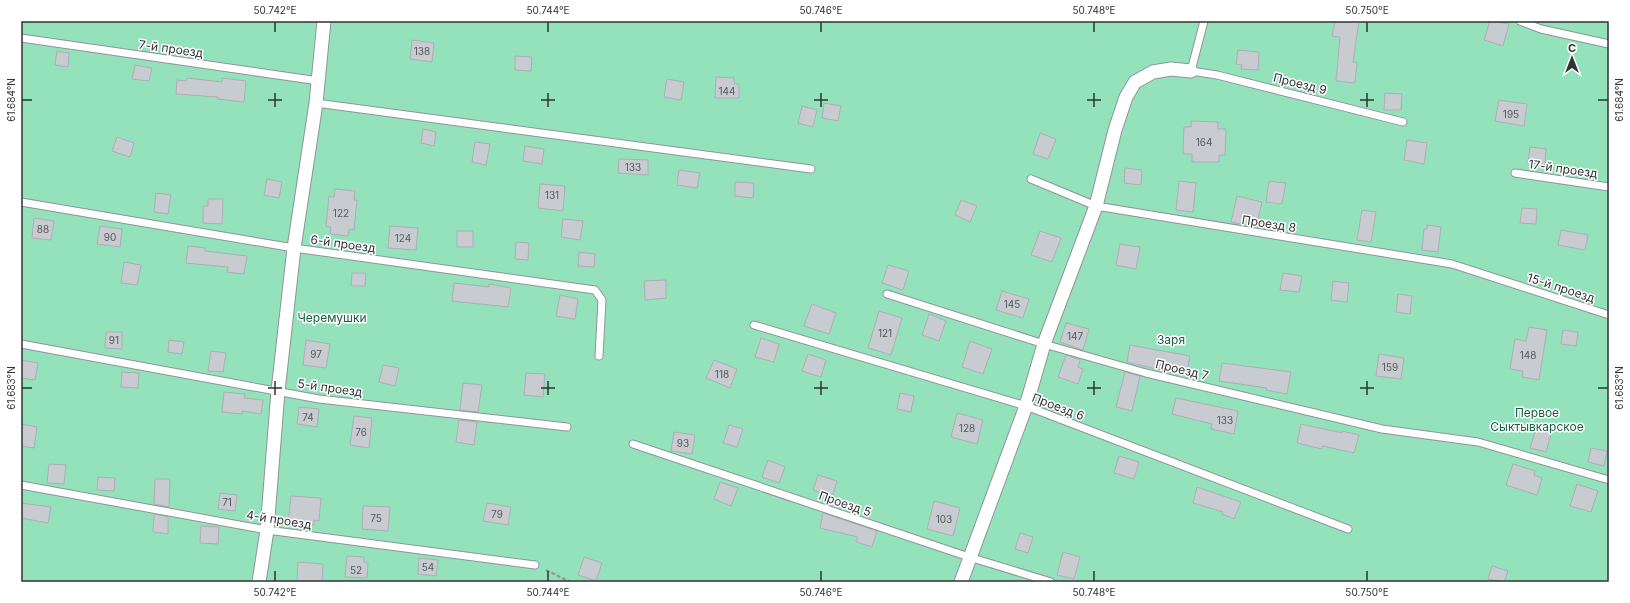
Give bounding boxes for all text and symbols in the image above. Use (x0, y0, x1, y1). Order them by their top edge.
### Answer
text: 50.742°E (253, 4, 297, 16)
text: 50.744°E (526, 4, 570, 16)
text: 50.746°E (799, 4, 843, 16)
text: 50.748°E (1072, 4, 1116, 16)
text: 50.750°E (1345, 4, 1389, 16)
street label: 7-й проезд (138, 37, 205, 61)
north arrow (1552, 38, 1592, 78)
text: С (1568, 41, 1576, 55)
house number: 138 (414, 45, 430, 57)
street label: Проезд 9 (1272, 70, 1328, 97)
text: 61.684°N (5, 78, 17, 122)
text: 61.684°N (1613, 78, 1625, 122)
house number: 144 (719, 85, 736, 97)
house number: 195 (1503, 108, 1519, 120)
house number: 164 (1196, 136, 1212, 148)
street label: 17-й проезд (1527, 156, 1599, 181)
house number: 133 (625, 161, 641, 173)
house number: 131 (545, 189, 559, 201)
house number: 122 (333, 207, 349, 219)
street label: Проезд 8 (1241, 212, 1297, 235)
house number: 88 (37, 223, 49, 235)
house number: 90 (104, 231, 116, 243)
street label: 6-й проезд (310, 232, 377, 256)
house number: 124 (395, 232, 411, 244)
street label: 15-й проезд (1525, 270, 1597, 306)
house number: 145 (1004, 298, 1020, 310)
park label: Черемушки (297, 310, 367, 325)
house number: 121 (878, 327, 892, 339)
house number: 147 (1067, 330, 1083, 342)
park label: Заря (1157, 332, 1185, 347)
house number: 91 (109, 334, 119, 346)
house number: 97 (310, 348, 322, 360)
house number: 148 (1520, 349, 1536, 361)
street label: Проезд 7 (1154, 356, 1210, 383)
house number: 159 (1382, 361, 1398, 373)
text: 61.683°N (5, 366, 17, 410)
text: 61.683°N (1613, 366, 1625, 410)
house number: 118 (715, 368, 729, 380)
street label: 5-й проезд (297, 376, 364, 400)
street label: Проезд 6 (1030, 390, 1086, 423)
park label: Первое Сыктывкарское (1490, 405, 1584, 434)
house number: 74 (302, 411, 314, 423)
house number: 133 (1217, 414, 1233, 426)
house number: 128 (959, 422, 975, 434)
house number: 76 (355, 426, 367, 438)
house number: 93 (677, 437, 689, 449)
street label: Проезд 5 (817, 488, 873, 520)
house number: 71 (222, 496, 232, 508)
street label: 4-й проезд (245, 507, 313, 532)
house number: 79 (491, 508, 503, 520)
house number: 75 (370, 512, 382, 524)
house number: 103 (936, 513, 952, 525)
house number: 54 (422, 561, 434, 573)
house number: 52 (350, 564, 362, 576)
text: 50.742°E (253, 586, 297, 598)
text: 50.744°E (526, 586, 570, 598)
text: 50.746°E (799, 586, 843, 598)
text: 50.748°E (1072, 586, 1116, 598)
text: 50.750°E (1345, 586, 1389, 598)

